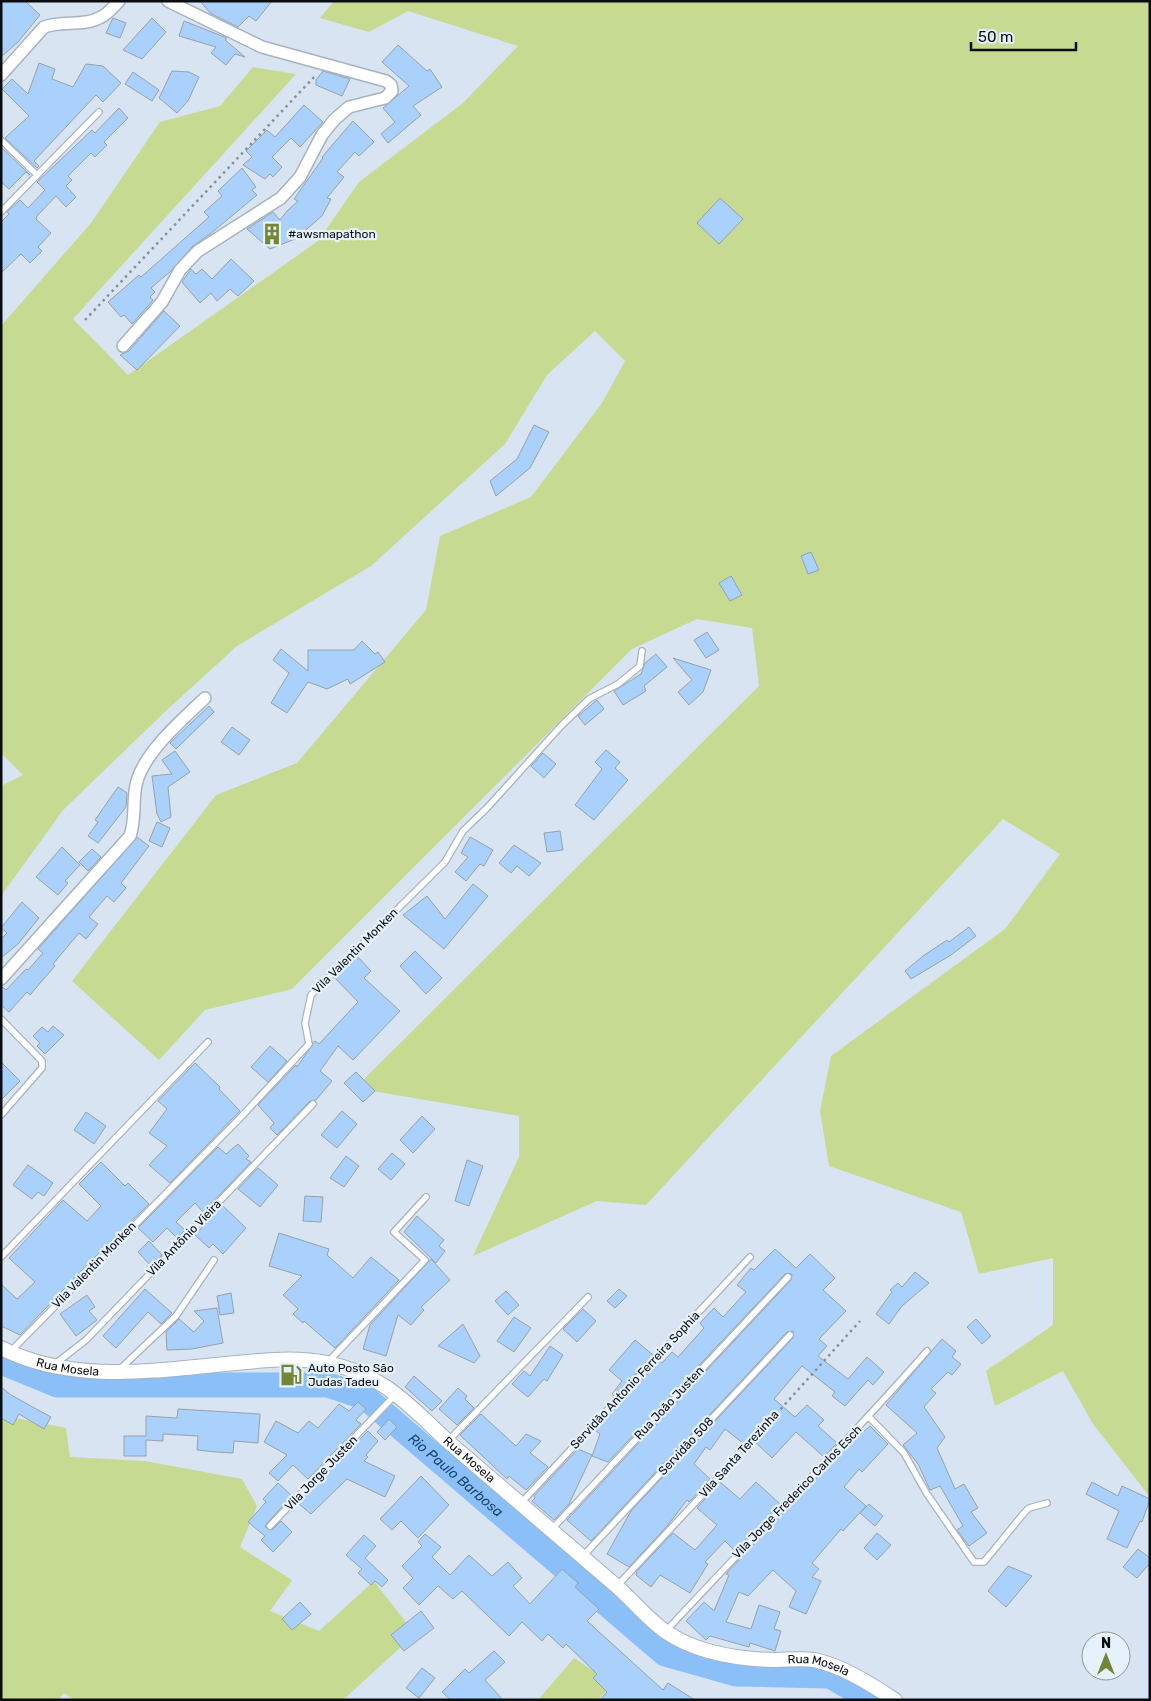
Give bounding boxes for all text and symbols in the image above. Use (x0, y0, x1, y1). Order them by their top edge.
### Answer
scale bar (971, 20, 1076, 52)
text: 50 m (978, 28, 1013, 46)
building icon: #awsmapathon (259, 221, 285, 247)
place label: #awsmapathon (288, 227, 376, 241)
street label: Vila Valentin Monken (309, 905, 401, 997)
street label: Vila Antônio Vieira (144, 1197, 224, 1279)
street label: Vila Valentin Monken (49, 1219, 139, 1311)
street label: Servidão Antonio Ferreira Sophia (567, 1308, 703, 1452)
street label: Rua Mosela (35, 1355, 100, 1379)
place label: Auto Posto São Judas Tadeu (308, 1361, 394, 1389)
fuel station icon: Auto Posto São Judas Tadeu (278, 1362, 304, 1388)
street label: Rua João Justen (631, 1363, 707, 1443)
street label: Vila Santa Terezinha (696, 1408, 782, 1500)
street label: Servidão 508 (656, 1414, 716, 1478)
street label: Vila Jorge Frederico Carlos Esch (729, 1422, 865, 1562)
water label: Rio Paulo Barbosa (405, 1430, 507, 1520)
street label: Vila Jorge Justen (282, 1433, 360, 1513)
street label: Rua Mosela (440, 1434, 498, 1486)
north arrow (1081, 1631, 1131, 1681)
text: N (1101, 1635, 1111, 1652)
street label: Rua Mosela (787, 1652, 852, 1679)

